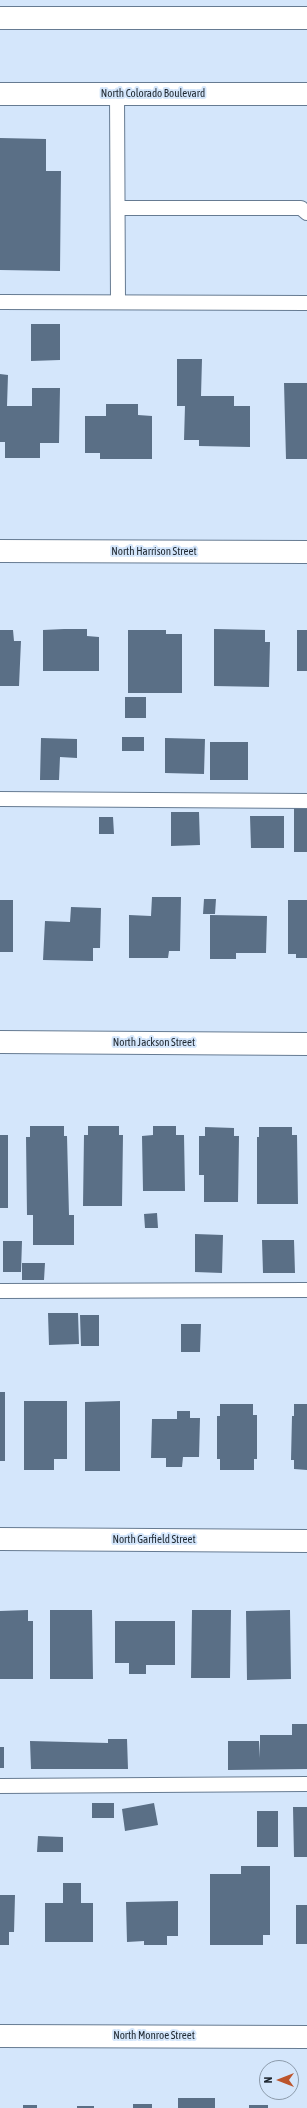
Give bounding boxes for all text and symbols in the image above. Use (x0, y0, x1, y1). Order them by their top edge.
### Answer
street label: North Colorado Boulevard (101, 87, 205, 101)
street label: North Harrison Street (111, 545, 197, 559)
street label: North Jackson Street (113, 1036, 195, 1050)
street label: North Garfield Street (112, 1533, 196, 1547)
street label: North Monroe Street (113, 2029, 195, 2043)
north arrow (259, 2060, 299, 2100)
text: N (262, 2077, 274, 2083)

